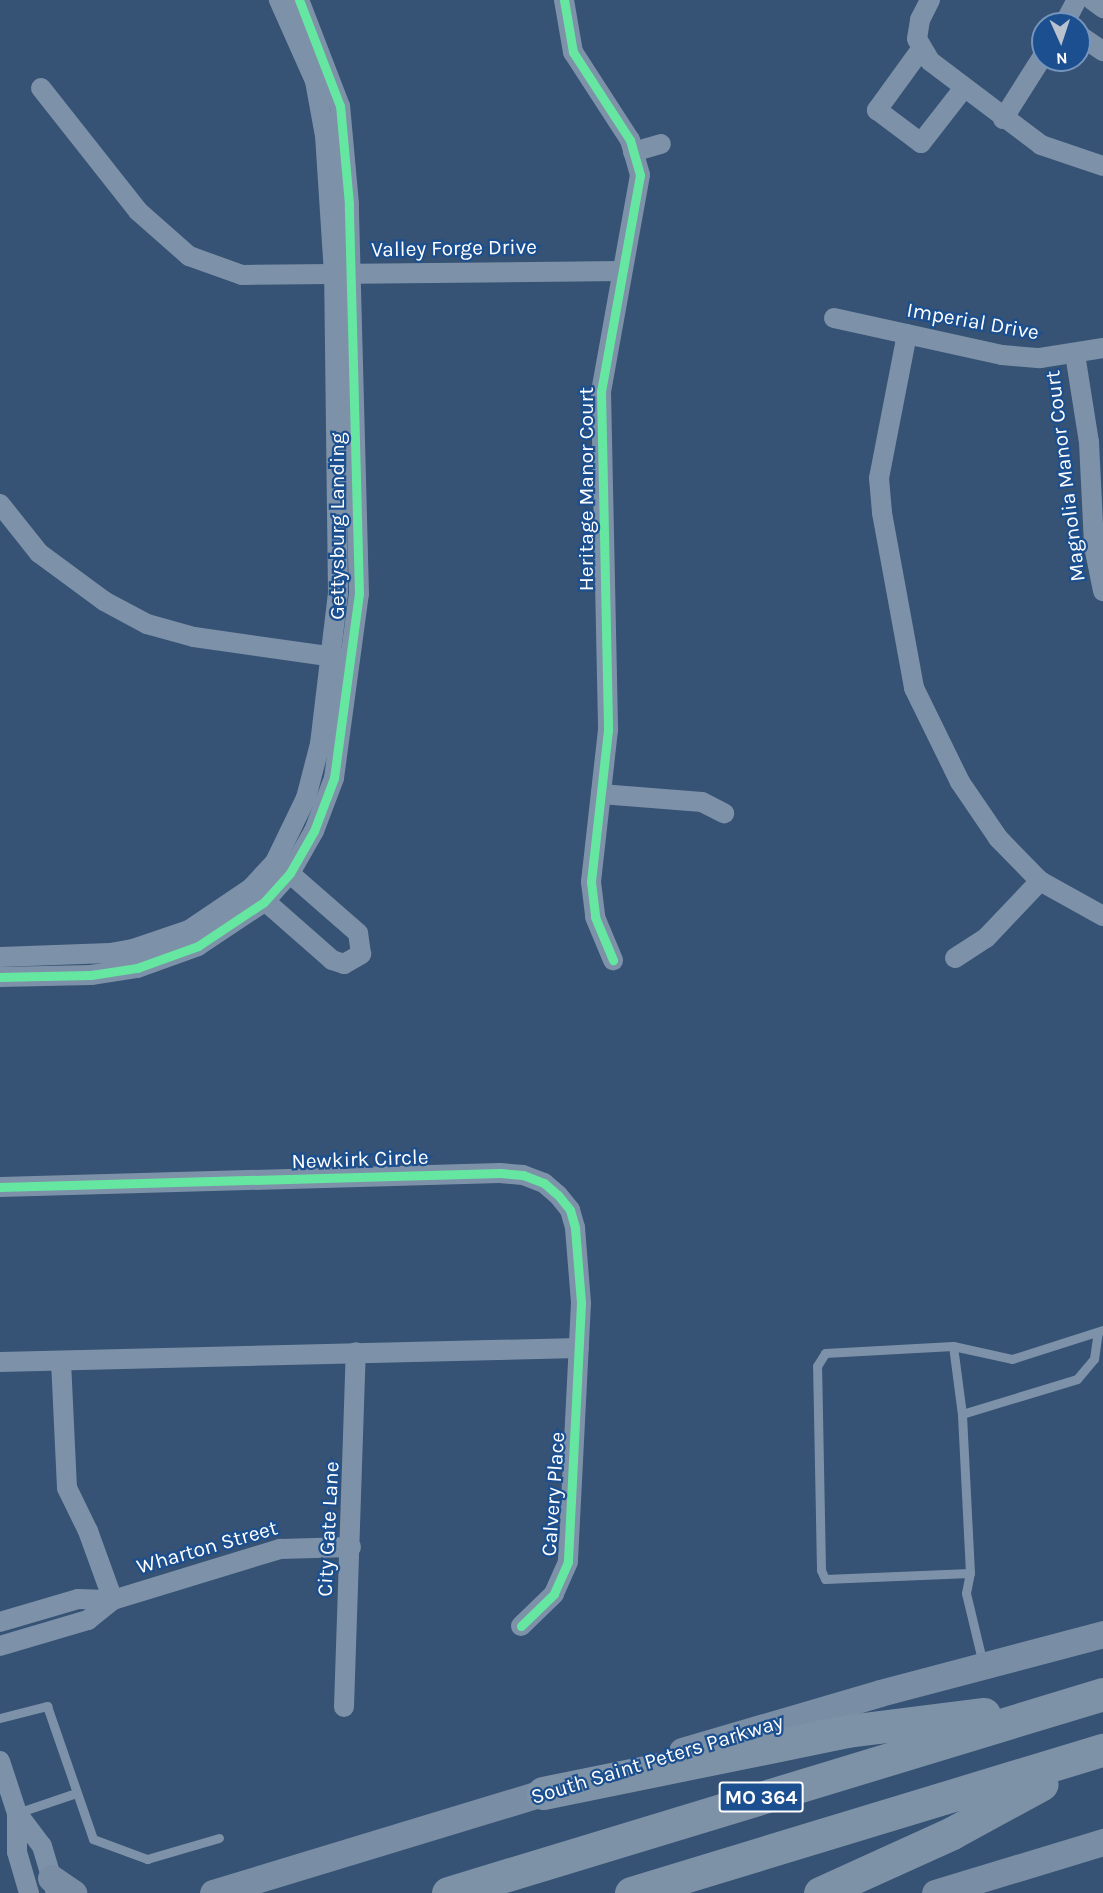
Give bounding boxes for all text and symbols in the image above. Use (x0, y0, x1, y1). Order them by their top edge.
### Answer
north arrow (1031, 12, 1091, 72)
text: N (1056, 49, 1068, 68)
street label: Valley Forge Drive (371, 234, 537, 262)
street label: Imperial Drive (905, 297, 1041, 345)
street label: Magnolia Manor Court (1040, 369, 1090, 583)
street label: Heritage Manor Court (573, 387, 599, 591)
street label: Gettysburg Landing (324, 432, 350, 620)
street label: Newkirk Circle (291, 1144, 429, 1174)
street label: Calvery Place (536, 1431, 570, 1557)
street label: City Gate Lane (312, 1461, 344, 1597)
street label: Wharton Street (134, 1515, 280, 1579)
street label: South Saint Peters Parkway (528, 1709, 786, 1809)
road number: MO 364 (718, 1780, 804, 1814)

